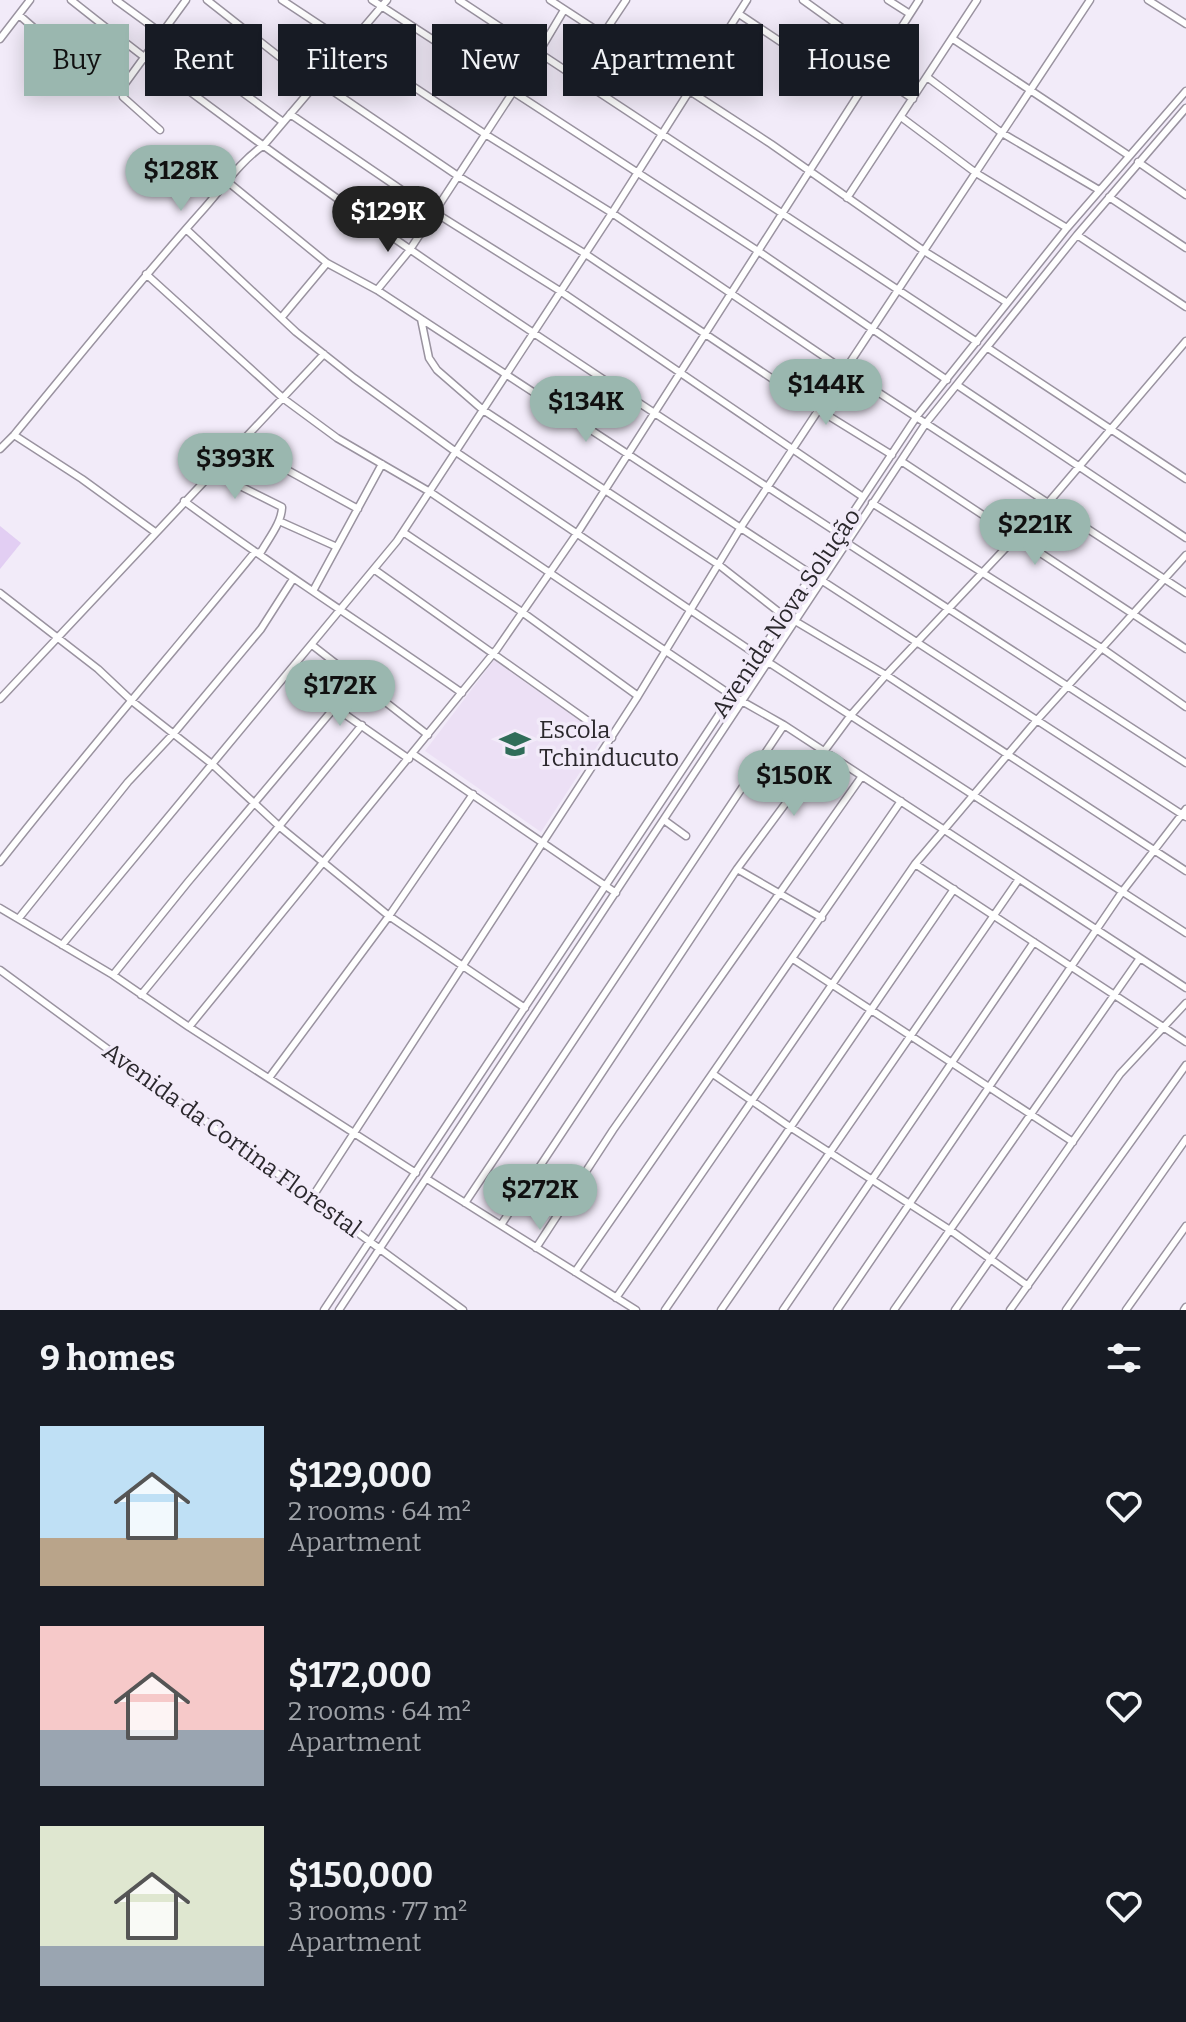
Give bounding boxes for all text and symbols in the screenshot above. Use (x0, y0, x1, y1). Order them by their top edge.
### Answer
chip: Buy (24, 24, 129, 96)
chip: Rent (145, 24, 262, 96)
chip: Filters (278, 24, 416, 96)
chip: New (432, 24, 547, 96)
chip: Apartment (563, 24, 763, 96)
chip: House (779, 24, 919, 96)
pin: $128K (125, 145, 237, 213)
text: $128K (143, 155, 219, 186)
pin: $129K (332, 186, 444, 254)
text: $129K (350, 196, 426, 227)
pin: $144K (770, 359, 882, 427)
text: $144K (787, 369, 865, 400)
pin: $134K (530, 376, 642, 444)
text: $134K (548, 386, 624, 417)
pin: $393K (179, 433, 291, 501)
text: $393K (196, 443, 274, 474)
pin: $221K (979, 499, 1091, 567)
street label: Avenida Nova Solução (706, 503, 866, 723)
text: $221K (998, 509, 1072, 540)
pin: $172K (284, 660, 396, 728)
text: $172K (303, 670, 377, 701)
place label: Escola Tchinducuto (539, 716, 679, 772)
school or university icon: Escola Tchinducuto (498, 727, 532, 761)
pin: $150K (738, 750, 850, 818)
text: $150K (756, 760, 832, 791)
street label: Avenida da Cortina Florestal (97, 1037, 367, 1243)
pin: $272K (484, 1164, 596, 1232)
text: $272K (501, 1174, 579, 1205)
icon: filters (1102, 1336, 1146, 1380)
text: 9 homes (40, 1338, 175, 1379)
text: $129,000 (288, 1455, 432, 1496)
icon: home (104, 1458, 200, 1554)
icon: heart (1102, 1484, 1146, 1528)
text: 2 rooms · 64 m² (288, 1496, 471, 1527)
text: Apartment (288, 1527, 421, 1558)
text: $172,000 (288, 1655, 432, 1696)
icon: home (104, 1658, 200, 1754)
icon: heart (1102, 1684, 1146, 1728)
text: 2 rooms · 64 m² (288, 1696, 471, 1727)
text: Apartment (288, 1727, 421, 1758)
text: $150,000 (288, 1855, 433, 1896)
icon: home (104, 1858, 200, 1954)
icon: heart (1102, 1884, 1146, 1928)
text: 3 rooms · 77 m² (288, 1896, 467, 1927)
text: Apartment (288, 1927, 421, 1958)

